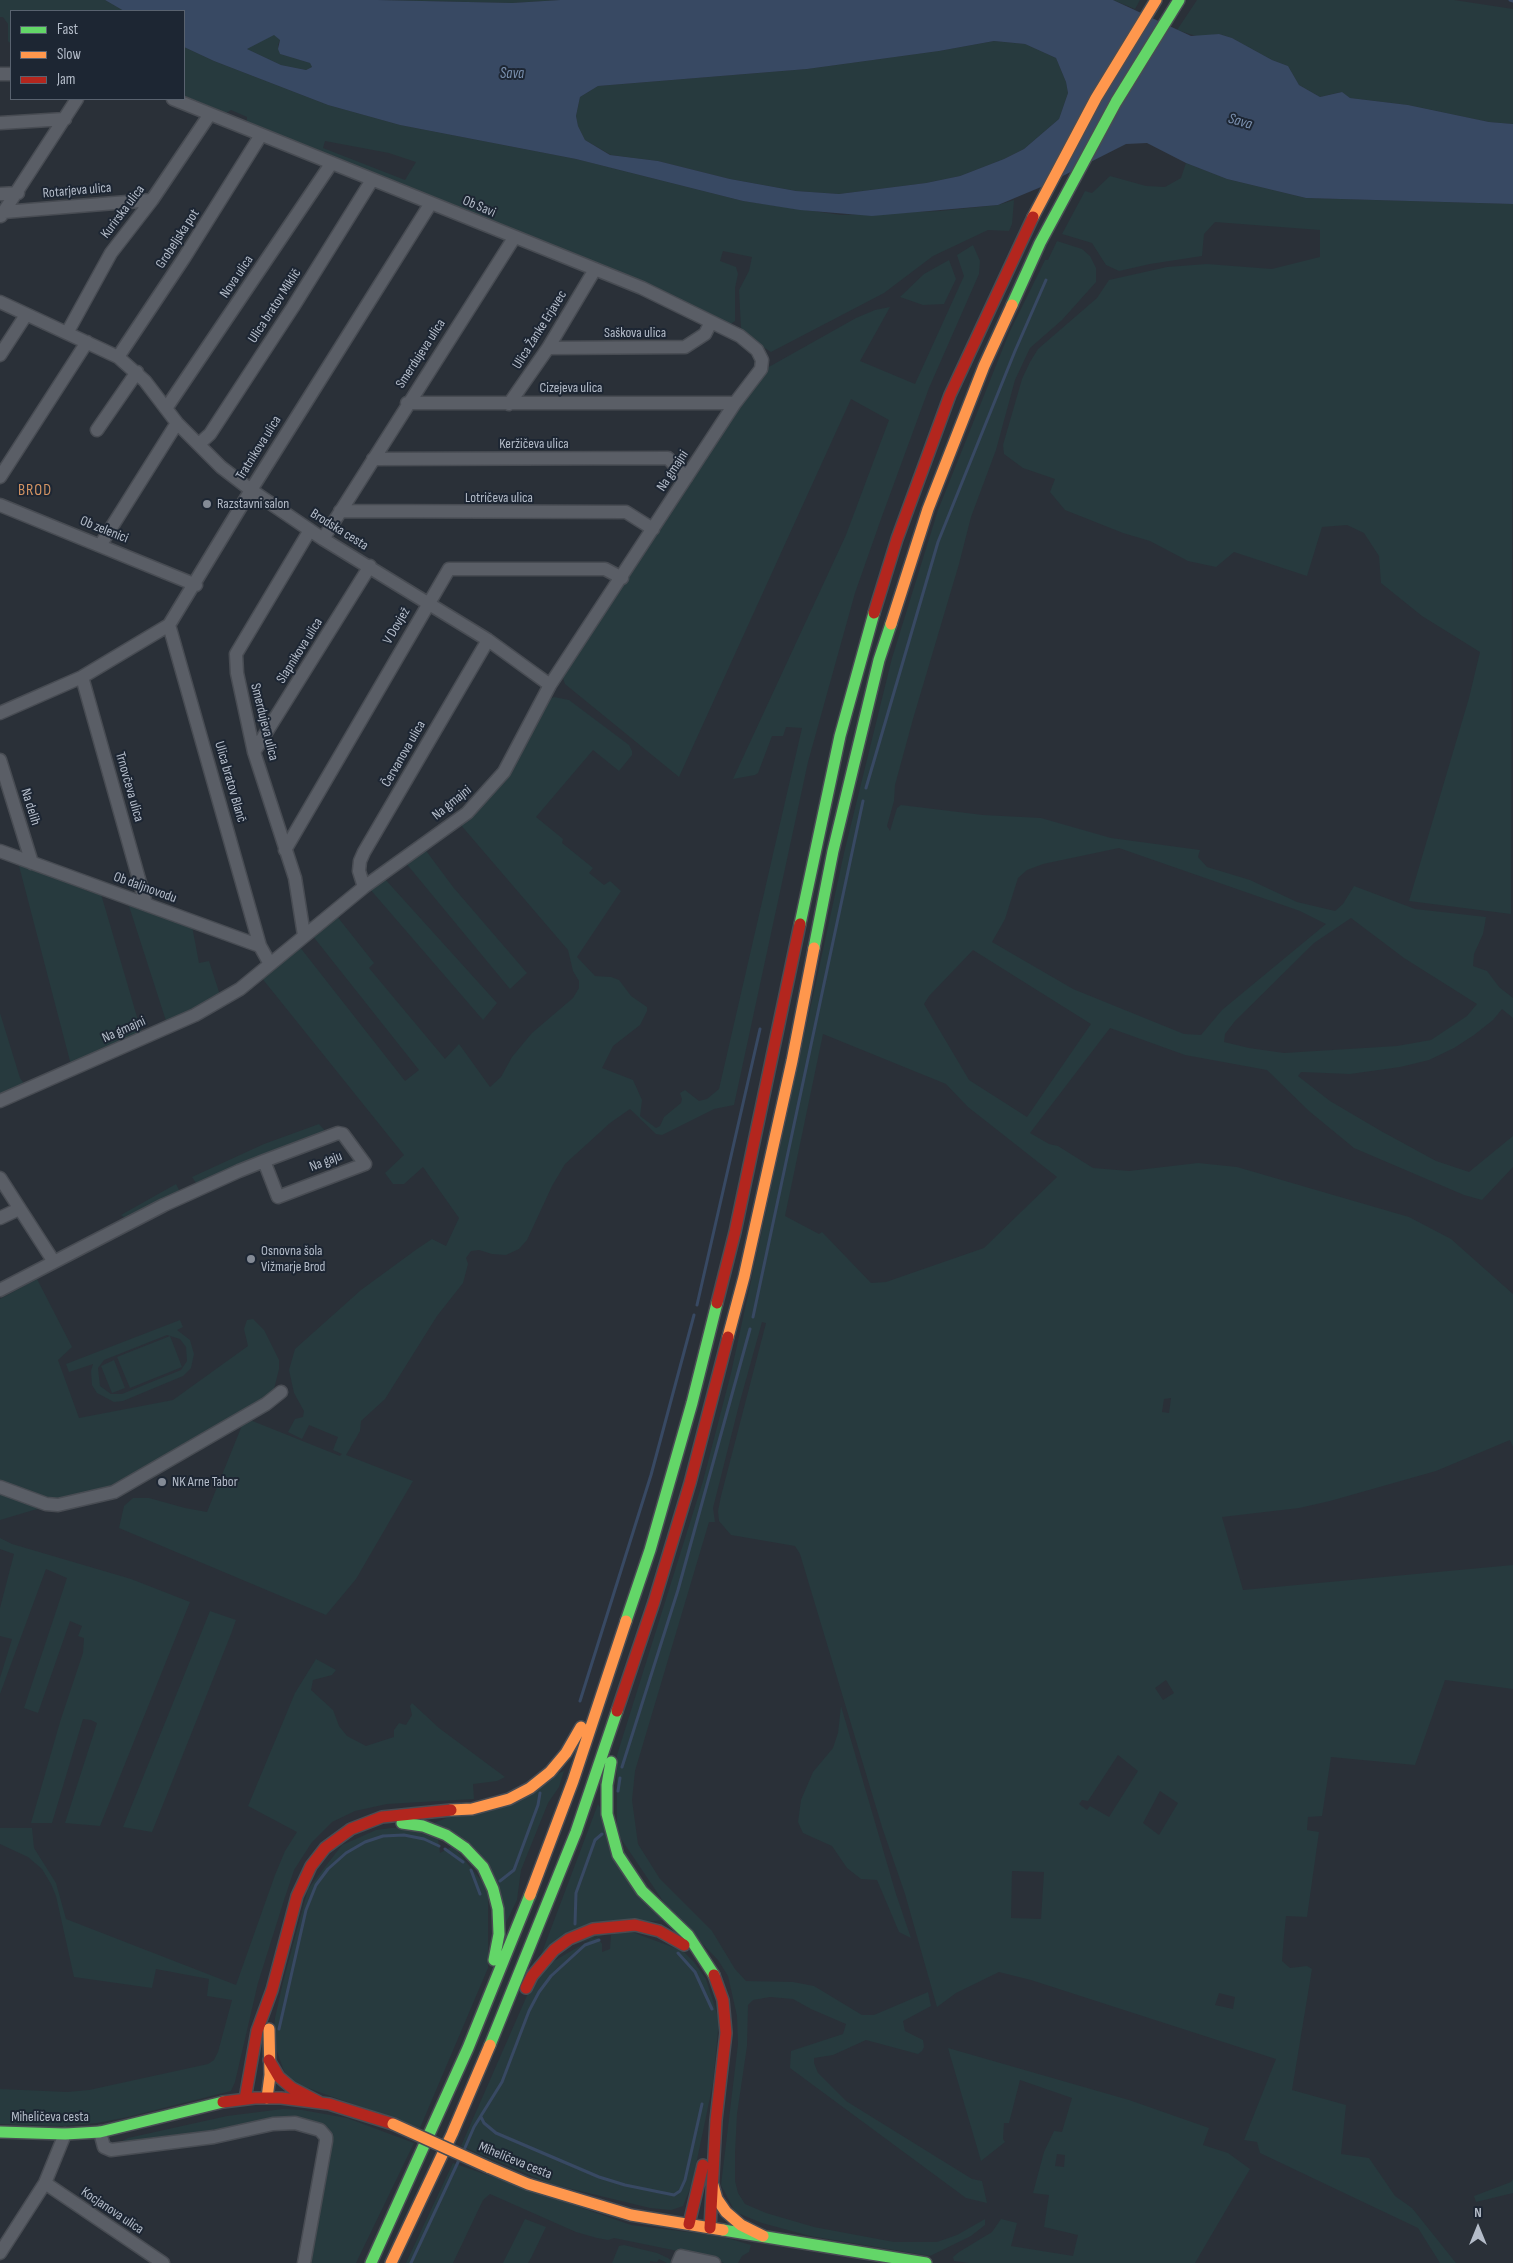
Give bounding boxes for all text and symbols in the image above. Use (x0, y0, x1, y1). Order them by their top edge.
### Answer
legend (10, 10, 185, 100)
text: Fast (57, 20, 78, 39)
text: Slow (57, 45, 81, 64)
water label: Sava (500, 65, 524, 83)
text: Jam (57, 70, 75, 89)
water label: Sava (1226, 110, 1254, 134)
street label: Rotarjeva ulica (42, 180, 112, 202)
street label: Kurirska ulica (97, 182, 149, 242)
street label: Ob Savi (460, 193, 498, 221)
street label: Grobeljska pot (153, 206, 203, 272)
street label: Nova ulica (217, 252, 257, 302)
street label: Ulica bratov Miklič (245, 266, 305, 346)
street label: Ulica Žanke Erjavec (509, 288, 571, 372)
street label: Smerdujeva ulica (392, 316, 450, 392)
street label: Saškova ulica (604, 325, 666, 341)
street label: Cizejeva ulica (540, 380, 602, 396)
street label: Tratnikova ulica (233, 413, 285, 483)
street label: Keržičeva ulica (499, 436, 569, 452)
street label: Na gmajni (653, 447, 693, 495)
district label: BROD (17, 481, 53, 501)
street label: Lotričeva ulica (465, 490, 533, 506)
place label: Razstavni salon (217, 496, 289, 512)
marker: Razstavni salon (201, 498, 213, 510)
street label: Brodska cesta (307, 506, 371, 554)
street label: Ob zelenici (77, 513, 131, 547)
street label: V Dovjež (380, 605, 414, 647)
street label: Slapnikova ulica (273, 615, 327, 687)
street label: Smerdujeva ulica (246, 682, 282, 762)
street label: Červanova ulica (378, 718, 430, 790)
street label: Ulica bratov Blanč (210, 739, 250, 825)
street label: Trnovčeva ulica (111, 750, 147, 824)
street label: Na gmajni (429, 782, 475, 824)
street label: Na delih (16, 787, 44, 827)
street label: Ob daljnovodu (111, 869, 179, 907)
street label: Na gmajni (100, 1013, 148, 1047)
street label: Na gaju (307, 1148, 345, 1176)
place label: Osnovna šola Vižmarje Brod (261, 1243, 325, 1276)
marker: Osnovna šola Vižmarje Brod (245, 1253, 257, 1265)
place label: NK Arne Tabor (172, 1474, 238, 1490)
marker: NK Arne Tabor (156, 1476, 168, 1488)
street label: Miheličeva cesta (11, 2109, 89, 2125)
street label: Miheličeva cesta (476, 2139, 554, 2183)
street label: Kocjanova ulica (77, 2184, 147, 2238)
north arrow (1453, 2203, 1503, 2253)
text: N (1474, 2204, 1482, 2221)

